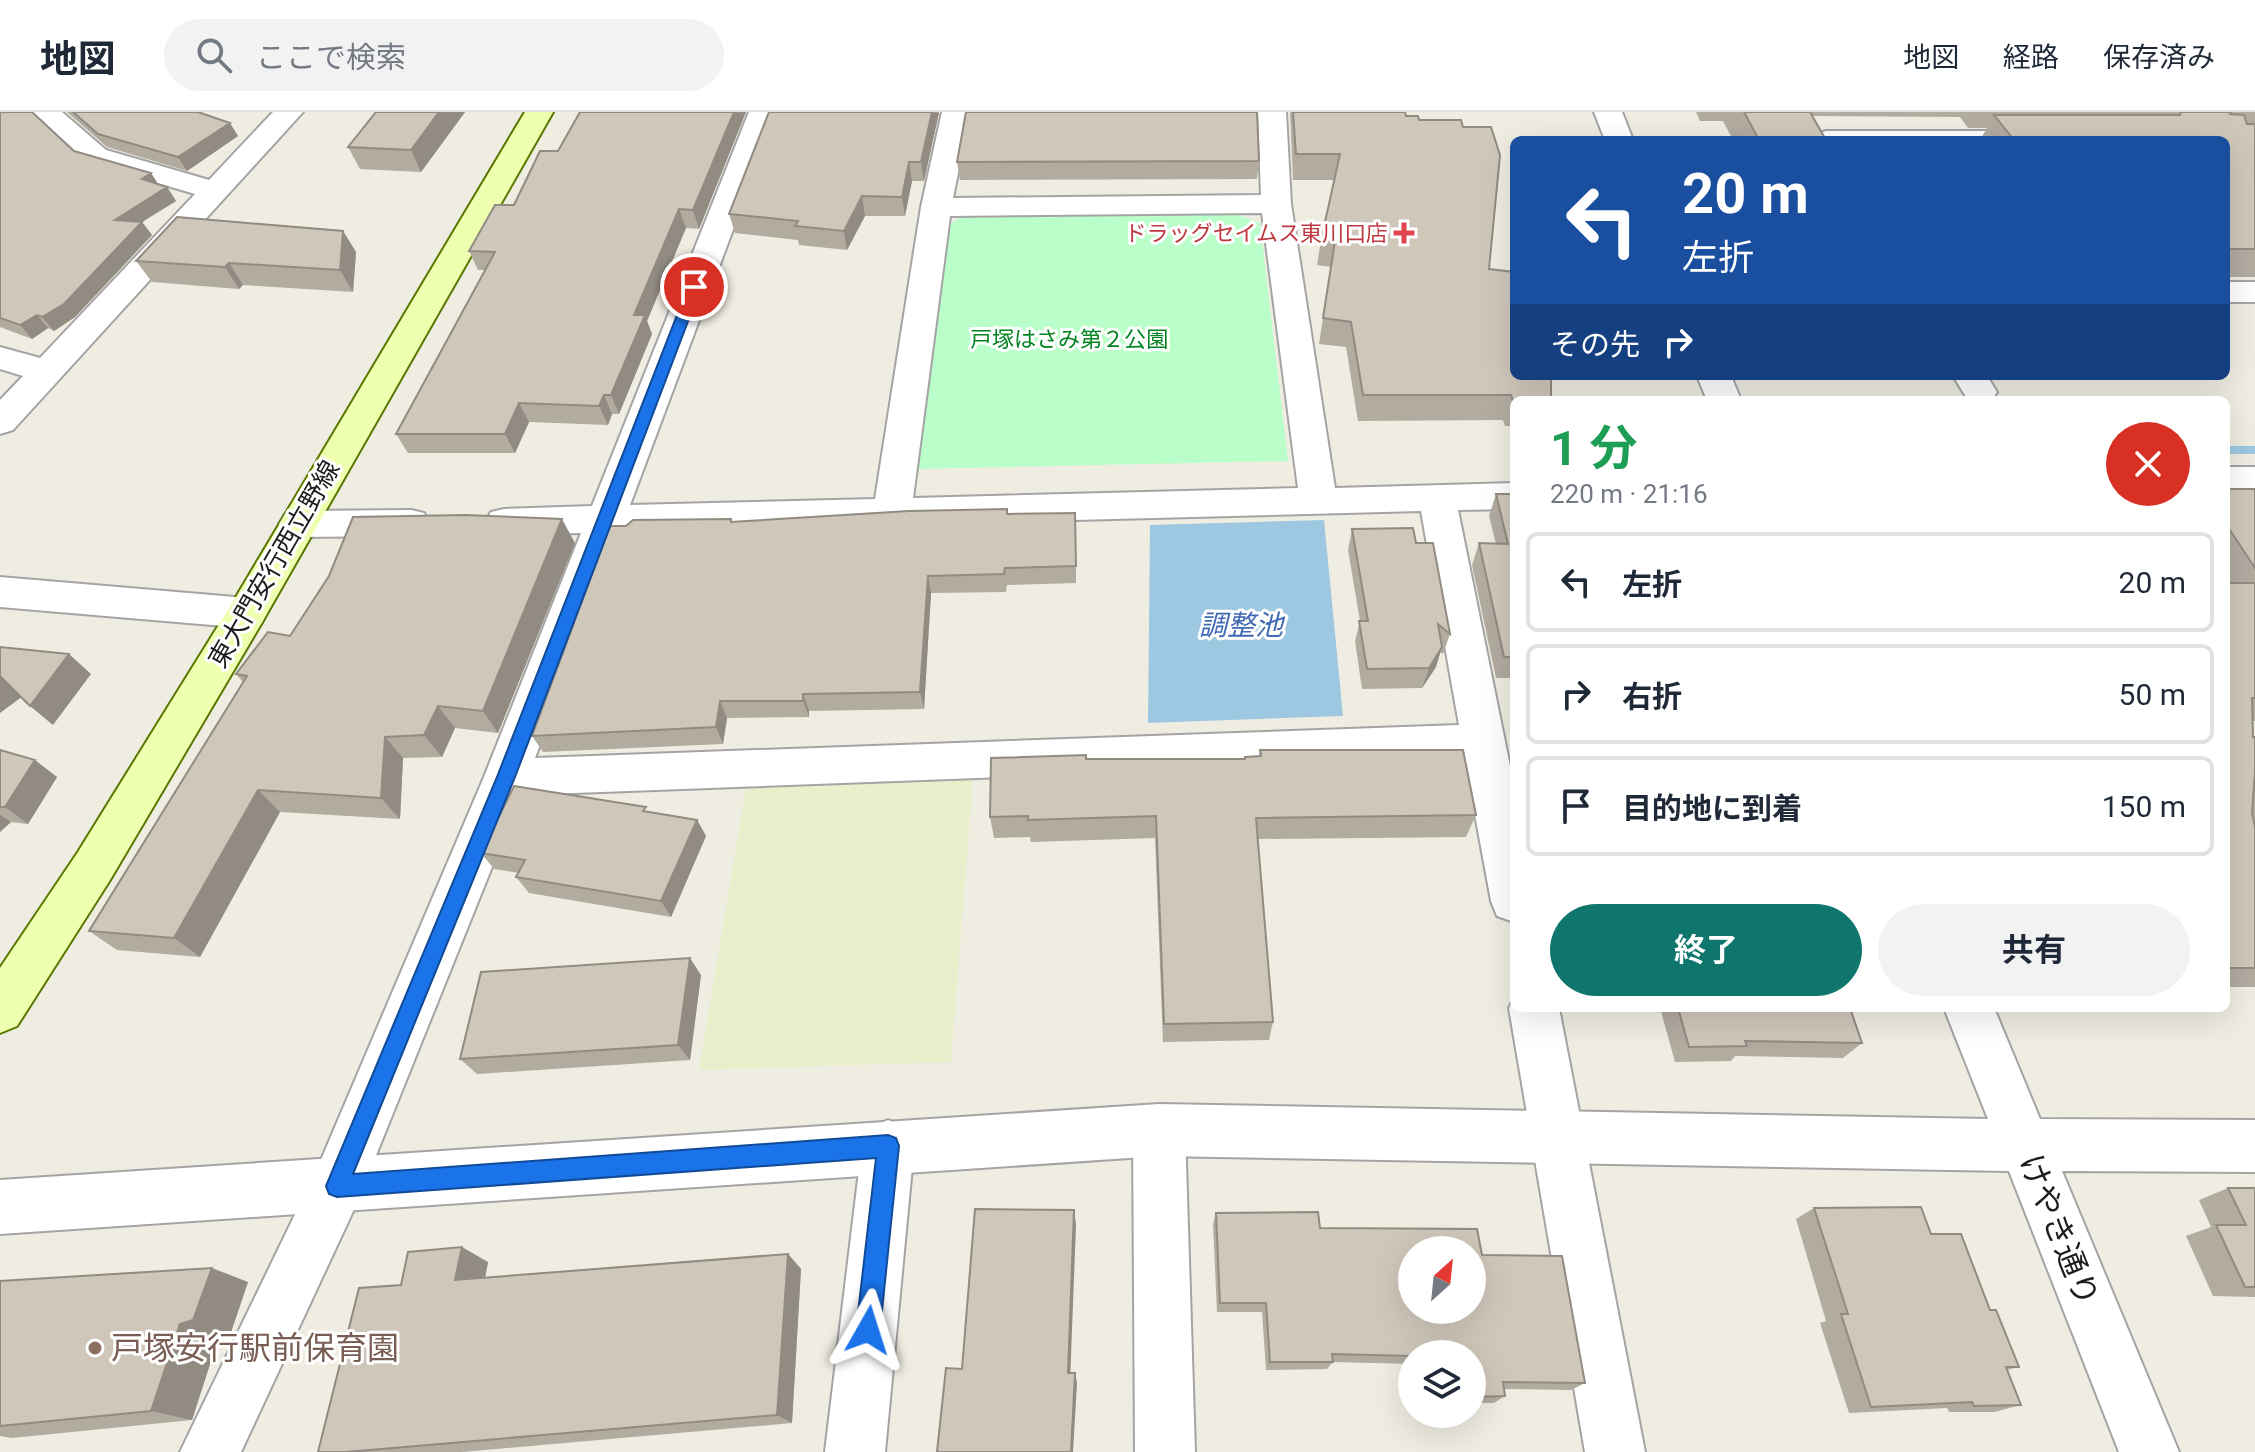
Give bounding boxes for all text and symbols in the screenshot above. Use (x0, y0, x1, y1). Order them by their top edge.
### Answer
search box (164, 19, 724, 91)
icon: search (192, 33, 236, 77)
text: 地図 (40, 37, 116, 81)
text: ここで検索 (256, 40, 406, 75)
text: 地図 (1903, 41, 1959, 74)
text: 経路 (2003, 41, 2059, 74)
text: 保存済み (2103, 41, 2215, 74)
text: 20 m (1682, 161, 1809, 227)
icon: left (1550, 168, 1654, 272)
place label: ドラッグセイムス東川口店 (1124, 221, 1388, 246)
marker: ドラッグセイムス東川口店 (1395, 224, 1413, 242)
text: 左折 (1682, 237, 1754, 279)
pin (660, 253, 728, 321)
icon: arrive (672, 265, 716, 309)
icon: right (1656, 320, 1700, 364)
park label: 戸塚はさみ第２公園 (970, 327, 1168, 352)
text: その先 (1550, 327, 1640, 362)
text: 1 分 (1550, 420, 1637, 477)
button: close (2106, 422, 2190, 506)
street label: 東大門安行西立野線 (203, 455, 345, 673)
text: 220 m · 21:16 (1550, 479, 1708, 509)
icon: left (1554, 560, 1598, 604)
text: 20 m (2119, 565, 2186, 600)
text: 左折 (1622, 567, 1682, 602)
water label: 調整池 (1199, 609, 1286, 642)
icon: right (1554, 672, 1598, 716)
text: 50 m (2119, 677, 2186, 712)
text: 右折 (1622, 679, 1682, 714)
icon: arrive (1554, 784, 1598, 828)
text: 150 m (2102, 789, 2186, 824)
text: 目的地に到着 (1622, 791, 1802, 826)
button: 終了 (1550, 904, 1862, 996)
button: 共有 (1878, 904, 2190, 996)
street label: けやき通り (2011, 1149, 2107, 1311)
north arrow (1398, 1236, 1486, 1324)
map controls (1398, 1236, 1486, 1428)
position arrow (826, 1288, 910, 1372)
place label: 戸塚安行駅前保育園 (111, 1329, 399, 1367)
marker: 戸塚安行駅前保育園 (86, 1339, 104, 1357)
button: layers (1398, 1340, 1486, 1428)

